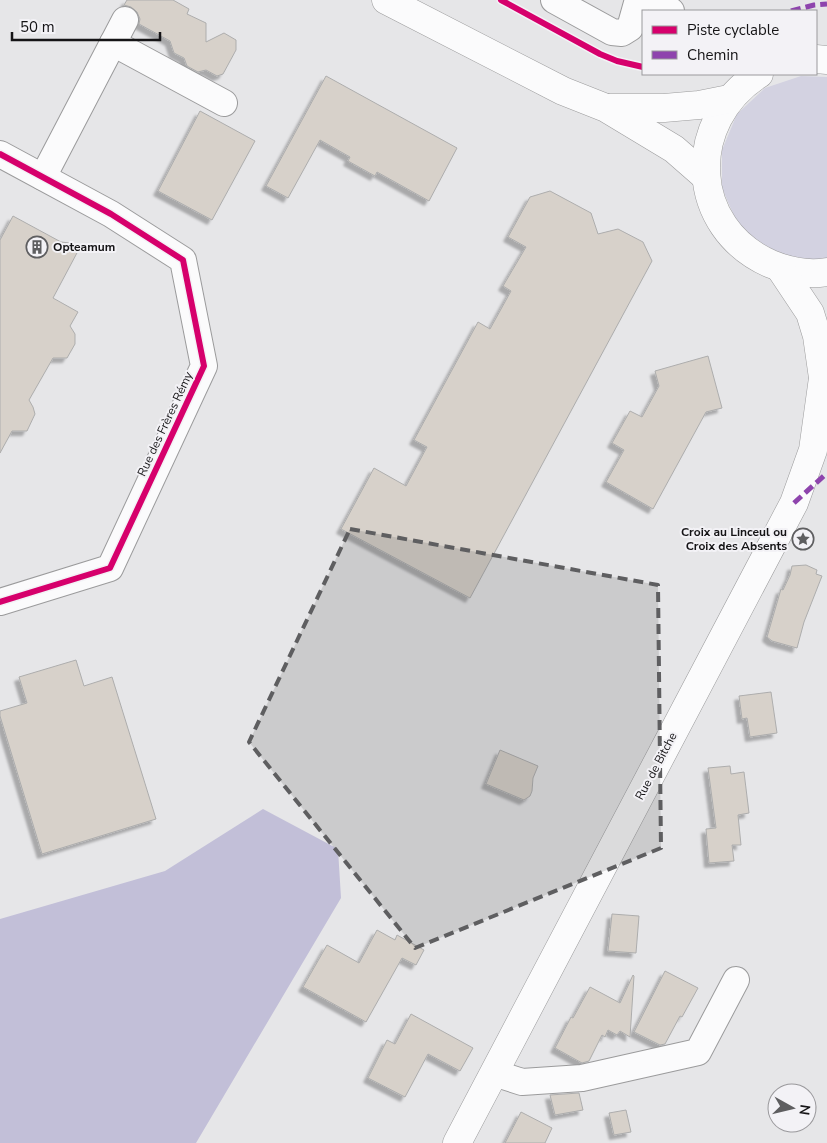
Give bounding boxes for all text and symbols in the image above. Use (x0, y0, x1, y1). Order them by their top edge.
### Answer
scale bar (12, 10, 160, 42)
legend (642, 10, 817, 75)
text: 50 m (20, 17, 55, 37)
text: Piste cyclable (687, 20, 779, 40)
text: Chemin (687, 45, 738, 65)
building icon: Opteamum (25, 235, 49, 259)
place label: Opteamum (53, 239, 115, 255)
street label: Rue des Frères Rémy (134, 368, 197, 479)
place label: Croix au Linceul ou Croix des Absents (681, 524, 787, 554)
place icon: Croix au Linceul ou Croix des Absents (791, 527, 815, 551)
street label: Rue de Bitche (631, 729, 681, 803)
north arrow (767, 1083, 817, 1133)
text: N (794, 1103, 815, 1116)

